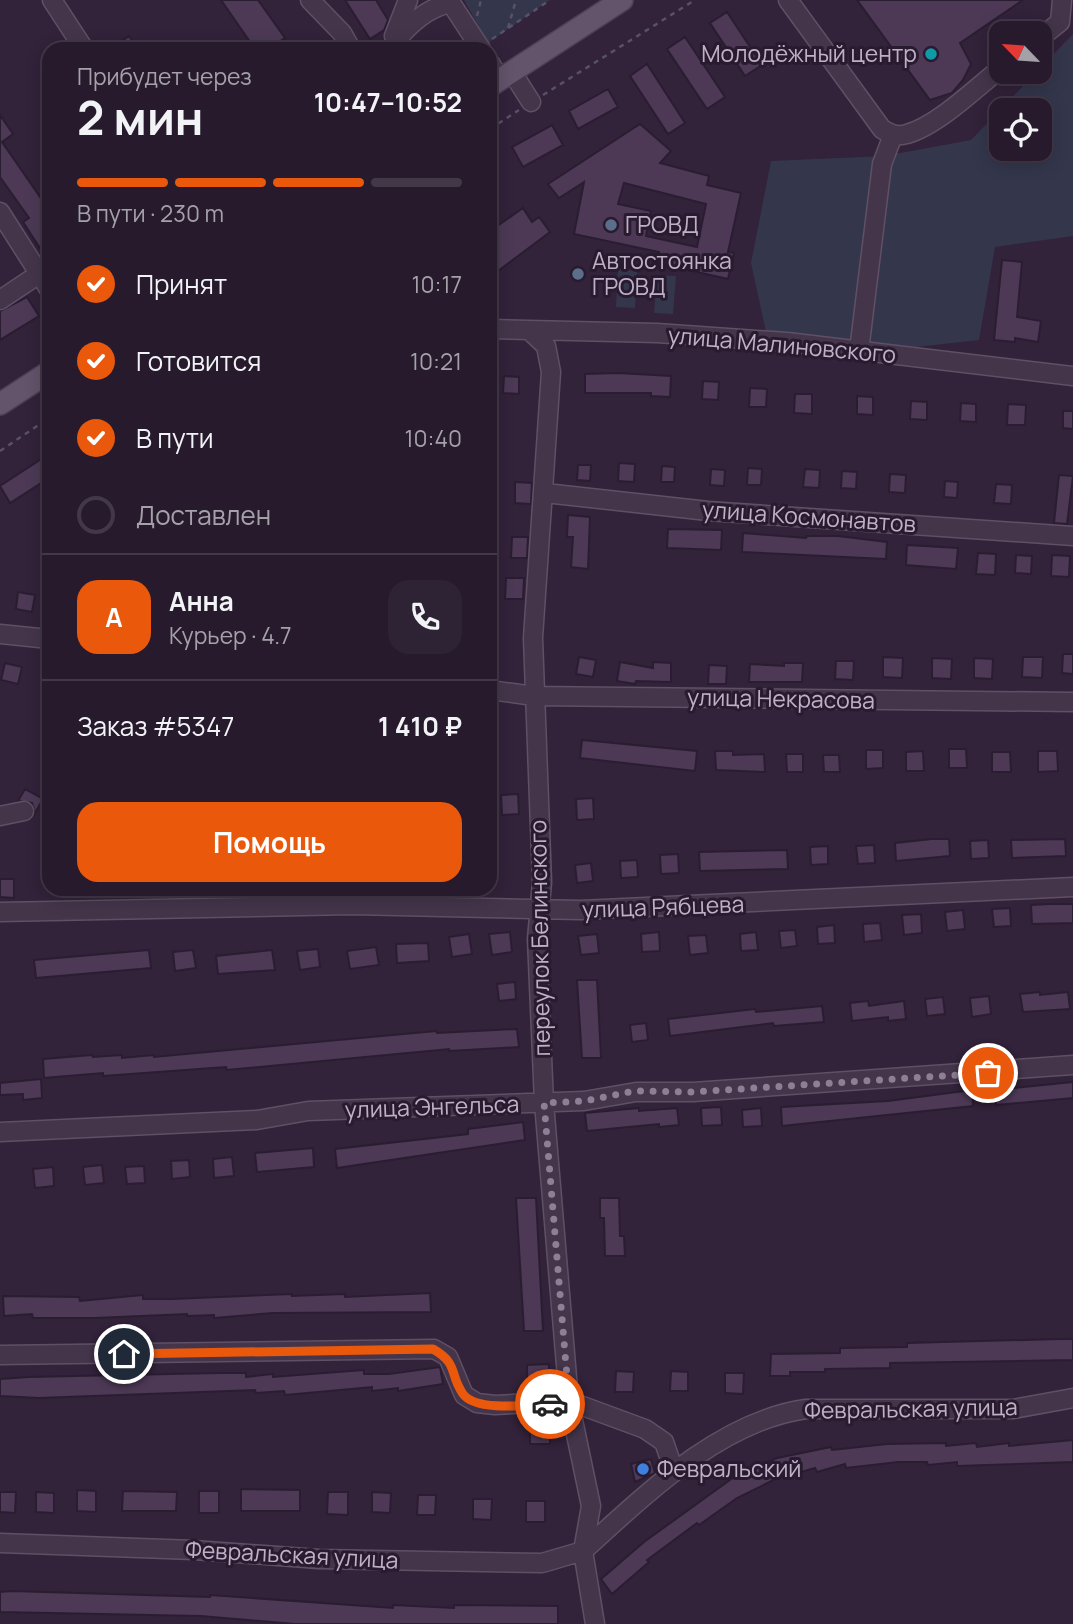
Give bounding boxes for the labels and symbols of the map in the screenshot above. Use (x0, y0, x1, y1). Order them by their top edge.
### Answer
north arrow (989, 21, 1052, 84)
place label: Молодёжный центр (701, 37, 917, 69)
marker: Молодёжный центр (923, 46, 939, 62)
place label: ГРОВД (625, 208, 699, 240)
marker: ГРОВД (603, 217, 619, 233)
place label: Автостоянка ГРОВД (592, 244, 732, 302)
marker: Автостоянка ГРОВД (570, 266, 586, 282)
street label: улица Малиновского (667, 318, 898, 370)
street label: улица Космонавтов (701, 493, 917, 539)
street label: улица Некрасова (687, 680, 875, 716)
street label: переулок Белинского (521, 819, 557, 1057)
street label: улица Рябцева (581, 887, 745, 925)
pin (958, 1043, 1018, 1103)
street label: улица Энгельса (344, 1087, 520, 1125)
pin (94, 1324, 154, 1384)
courier (515, 1369, 585, 1439)
street label: Февральская улица (804, 1390, 1018, 1426)
place label: Февральский (657, 1452, 801, 1484)
marker: Февральский (635, 1461, 651, 1477)
street label: Февральская улица (185, 1532, 399, 1576)

